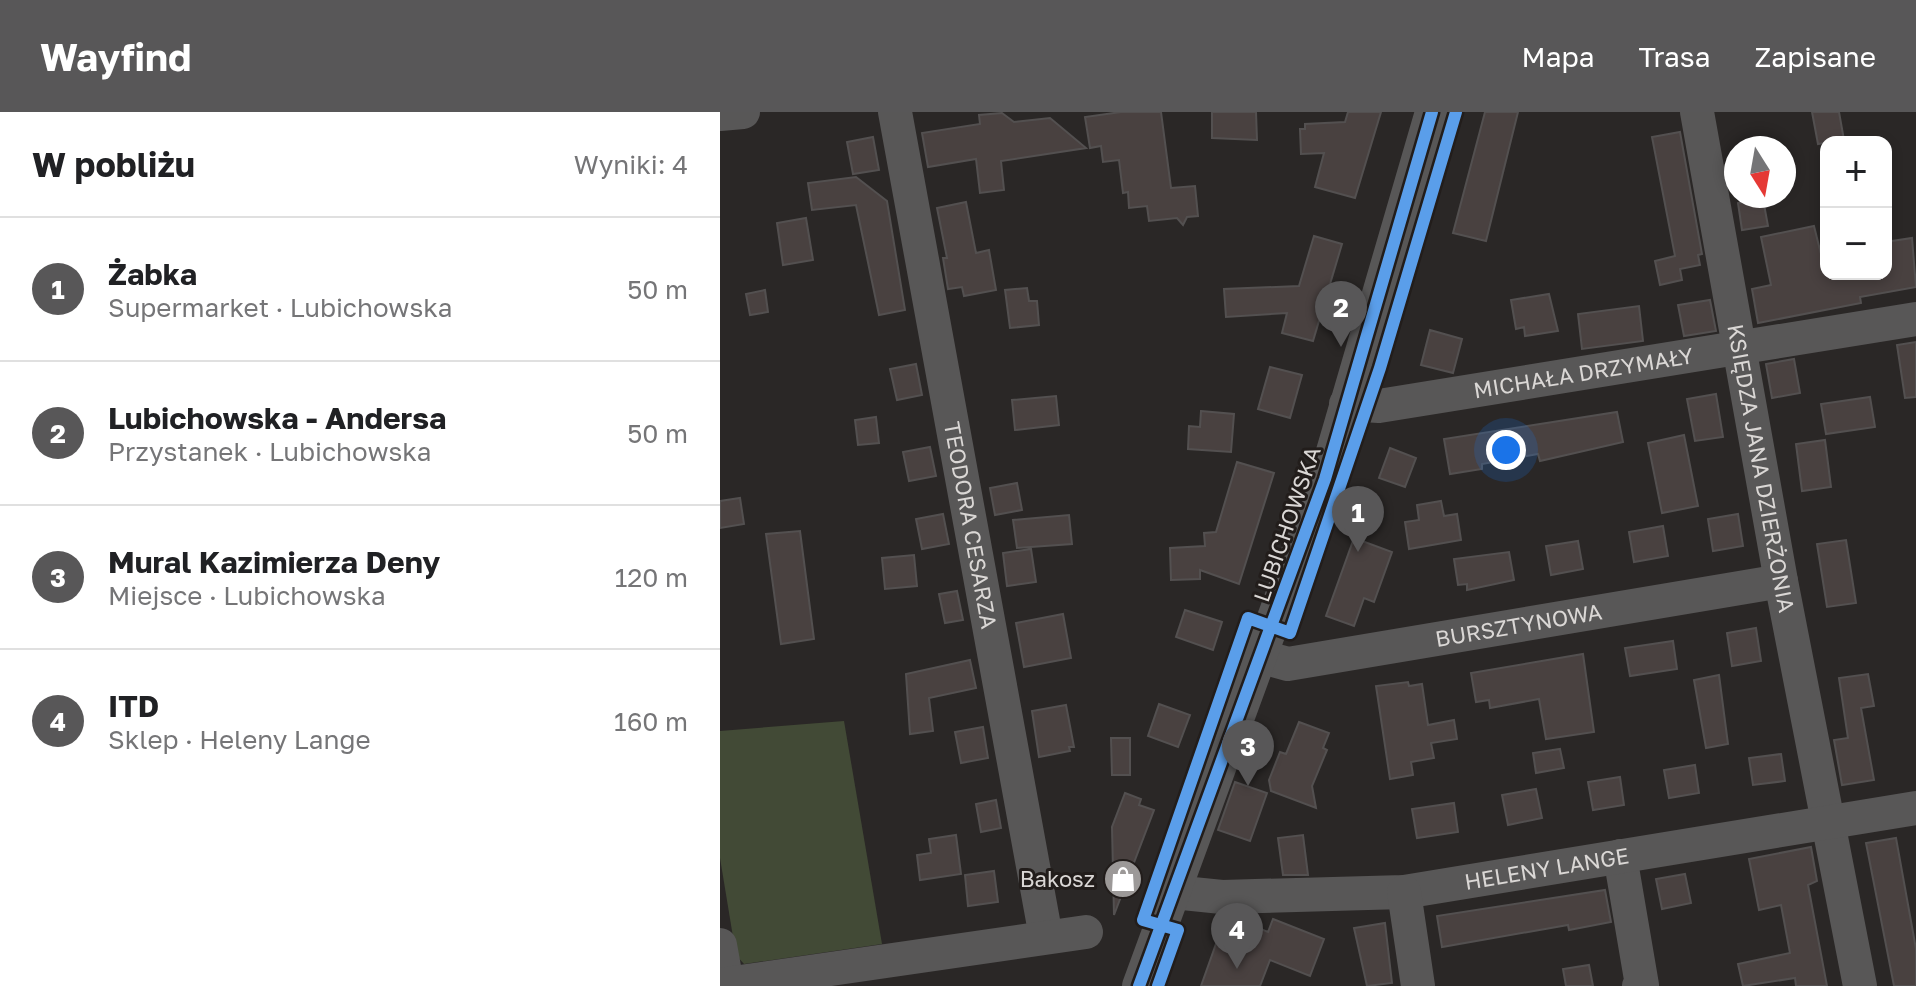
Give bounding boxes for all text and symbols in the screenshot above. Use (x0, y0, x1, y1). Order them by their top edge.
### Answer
text: Wayfind (40, 34, 191, 79)
text: Mapa (1522, 40, 1595, 73)
text: Trasa (1639, 40, 1711, 73)
text: Zapisane (1755, 40, 1876, 73)
north arrow (1724, 136, 1796, 208)
map controls (1820, 136, 1892, 280)
button: + (1820, 136, 1892, 208)
text: W pobliżu (32, 144, 195, 184)
text: Wyniki: 4 (574, 149, 688, 180)
button: − (1820, 208, 1892, 280)
text: Żabka (108, 256, 197, 292)
text: 1 (51, 274, 65, 305)
text: 50 m (627, 274, 688, 305)
pin: 2 (1315, 281, 1367, 347)
text: Supermarket · Lubichowska (108, 292, 452, 323)
street label: KSIĘDZA JANA DZIERŻONIA (1722, 322, 1801, 615)
street label: MICHAŁA DRZYMAŁY (1471, 341, 1695, 403)
text: Lubichowska - Andersa (108, 400, 447, 436)
text: 2 (50, 418, 66, 449)
text: 50 m (627, 418, 688, 449)
street label: TEODORA CESARZA (939, 419, 1003, 631)
your location (1486, 430, 1526, 470)
text: Przystanek · Lubichowska (108, 436, 431, 467)
street label: LUBICHOWSKA (1247, 442, 1326, 605)
pin: 1 (1332, 486, 1384, 552)
text: Mural Kazimierza Deny (108, 544, 440, 580)
text: 3 (50, 562, 66, 593)
text: 120 m (615, 562, 688, 593)
text: Miejsce · Lubichowska (108, 580, 386, 611)
street label: BURSZTYNOWA (1433, 597, 1604, 652)
text: ITD (108, 688, 159, 724)
text: 4 (50, 706, 66, 737)
text: 160 m (614, 706, 688, 737)
pin: 3 (1222, 720, 1274, 786)
text: Sklep · Heleny Lange (108, 724, 371, 755)
street label: HELENY LANGE (1463, 841, 1631, 895)
shop icon: Bakosz (1102, 858, 1144, 900)
place label: Bakosz (1020, 865, 1095, 892)
pin: 4 (1211, 903, 1263, 969)

